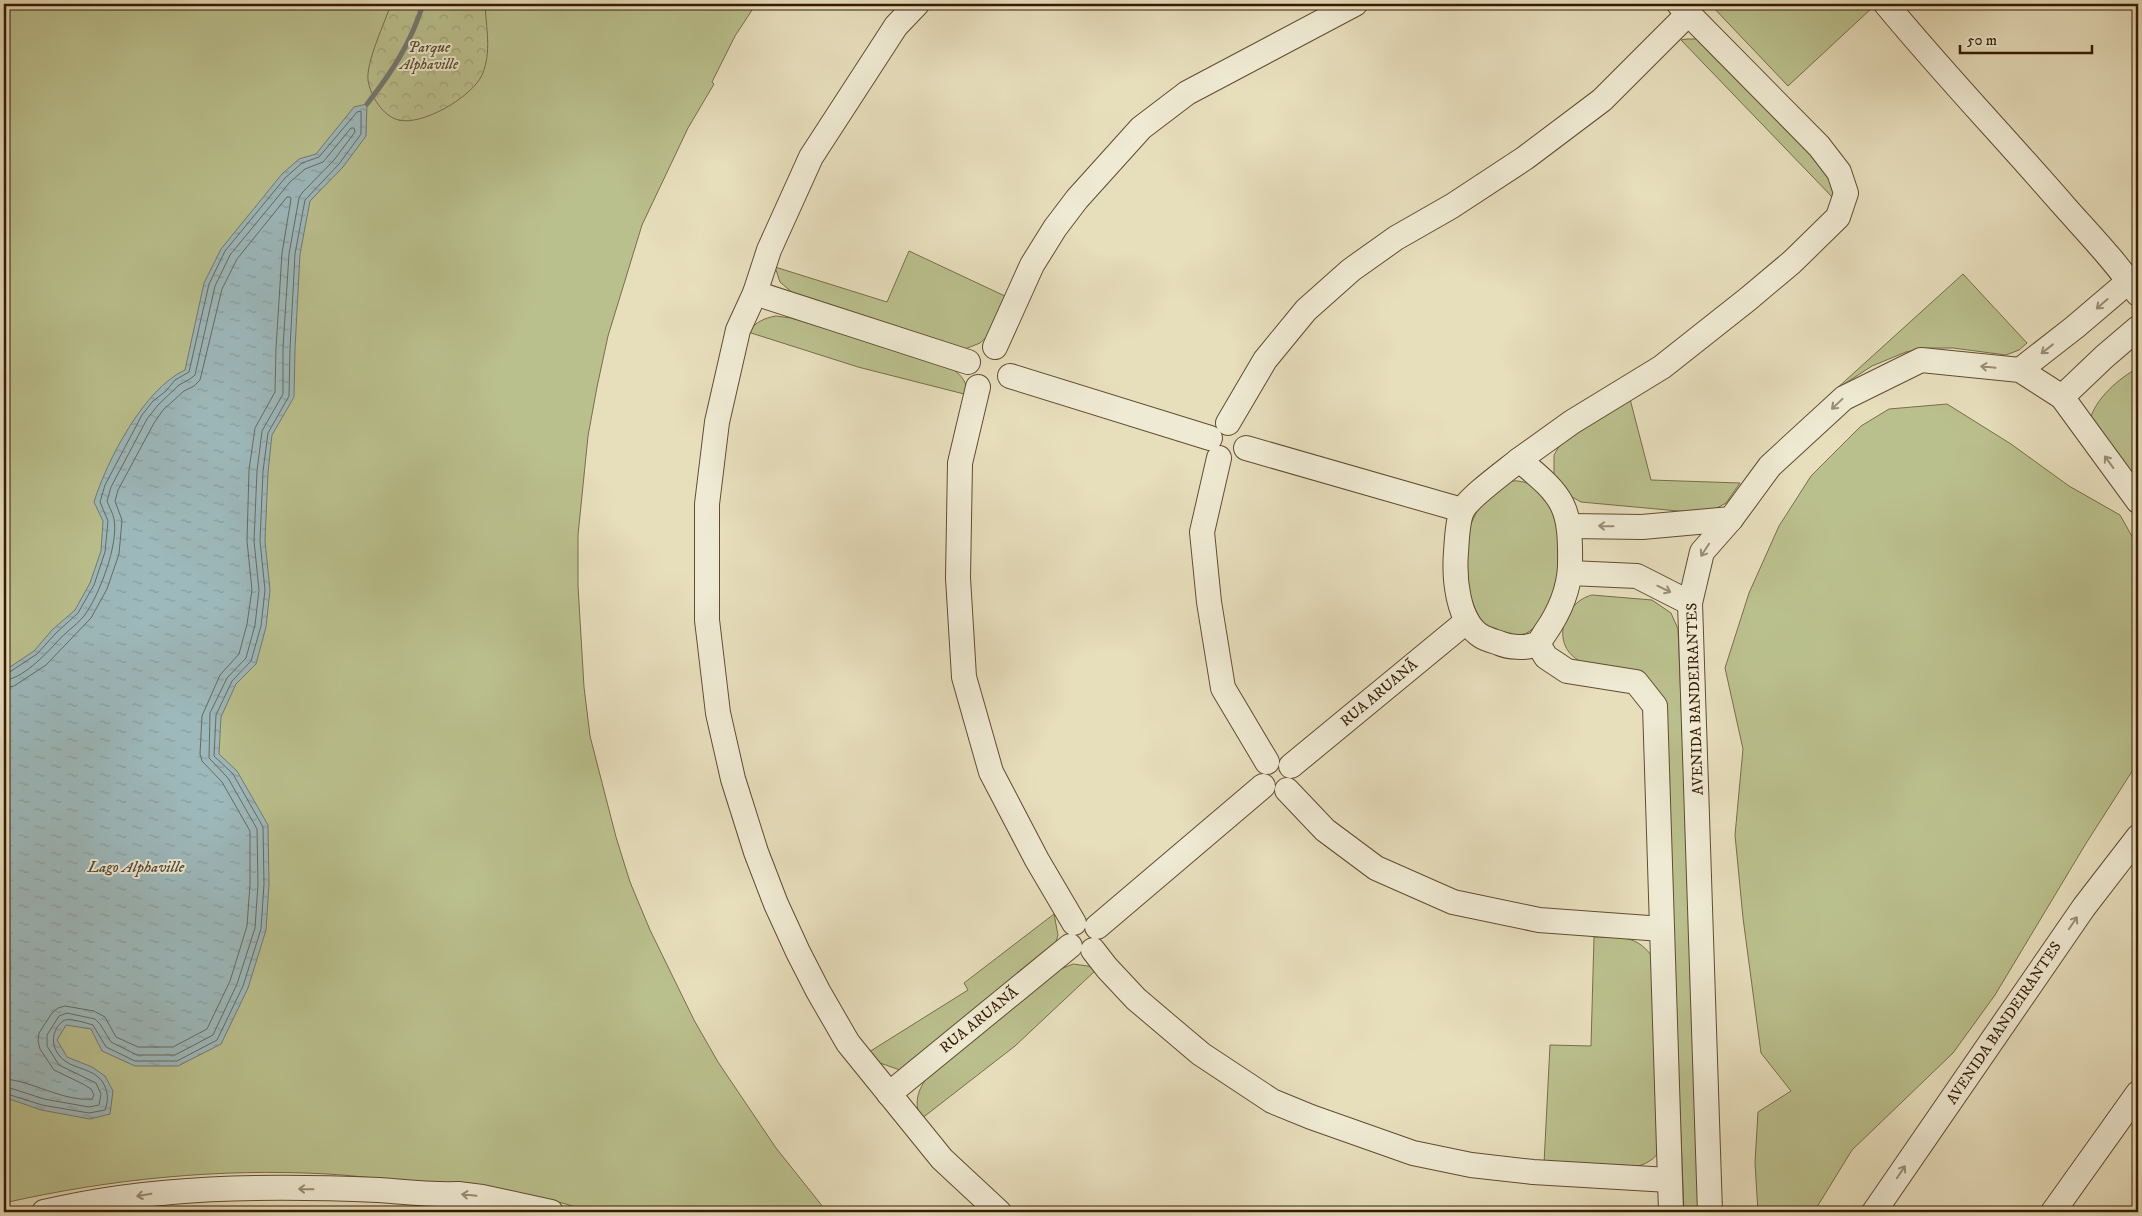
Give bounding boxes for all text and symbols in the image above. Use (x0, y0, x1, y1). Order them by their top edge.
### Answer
scale bar (1960, 22, 2092, 54)
text: 50 m (1967, 31, 1997, 50)
park label: Parque Alphaville (398, 38, 459, 74)
one-way arrow (2096, 298, 2109, 309)
one-way arrow (2041, 343, 2054, 354)
one-way arrow (1980, 362, 1996, 372)
one-way arrow (1830, 399, 1843, 410)
one-way arrow (2104, 456, 2115, 469)
one-way arrow (1598, 522, 1614, 531)
one-way arrow (1700, 543, 1710, 557)
one-way arrow (1656, 585, 1671, 595)
street label: AVENIDA BANDEIRANTES (1682, 602, 1708, 795)
street label: RUA ARUANÃ (1336, 654, 1422, 731)
water label: Lago Alphaville (87, 857, 185, 877)
one-way arrow (2068, 916, 2078, 930)
street label: AVENIDA BANDEIRANTES (1942, 938, 2066, 1108)
street label: RUA ARUANÃ (935, 982, 1022, 1057)
one-way arrow (1896, 1165, 1906, 1179)
one-way arrow (299, 1184, 315, 1193)
one-way arrow (137, 1190, 153, 1200)
one-way arrow (461, 1191, 477, 1200)

